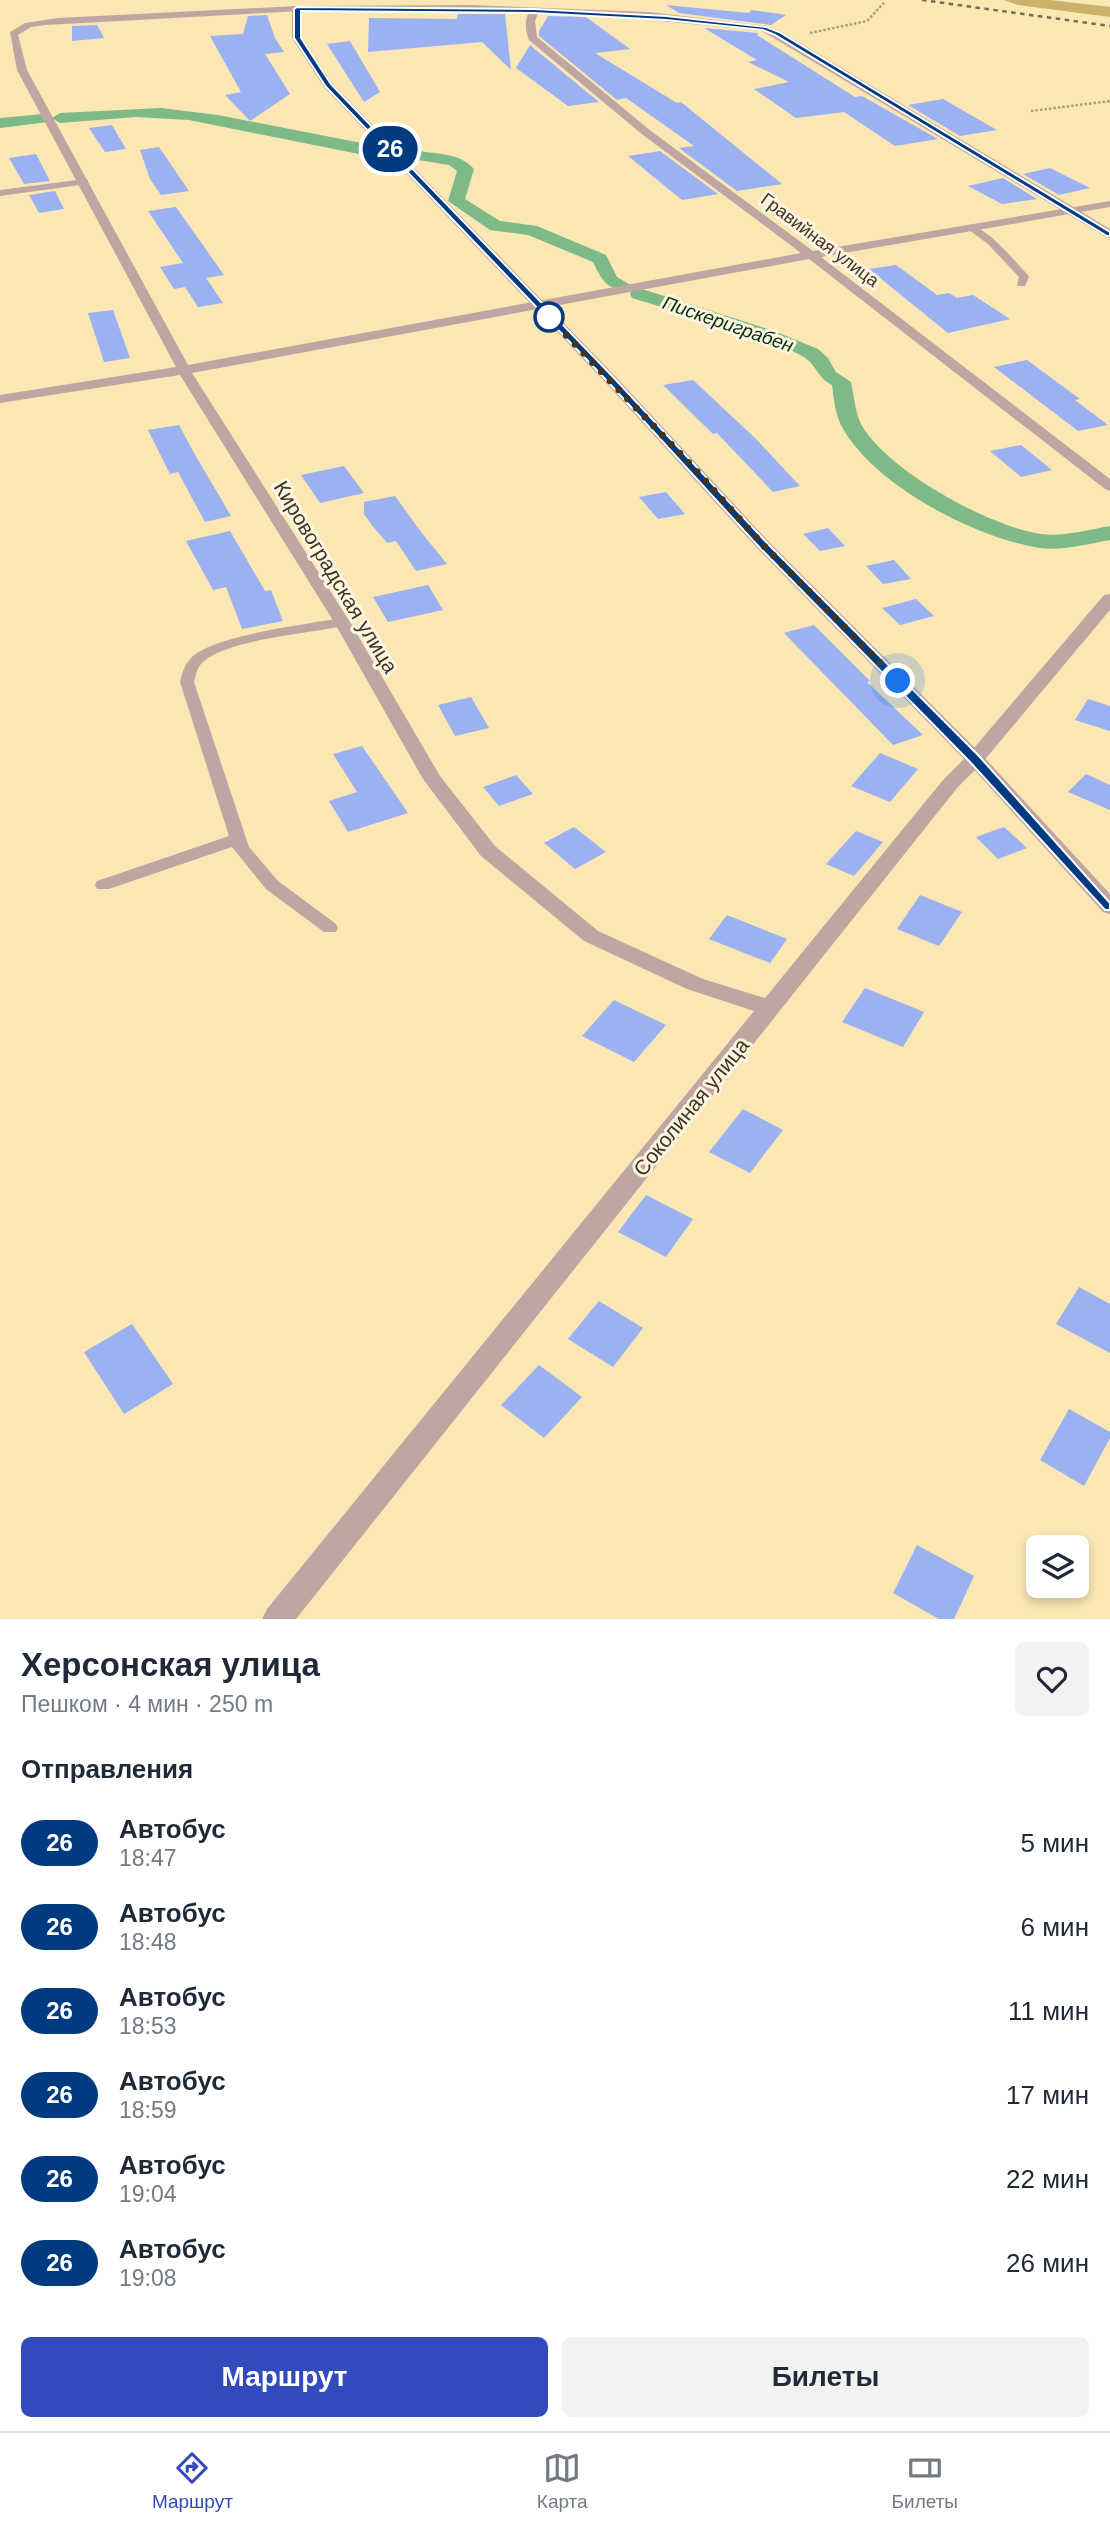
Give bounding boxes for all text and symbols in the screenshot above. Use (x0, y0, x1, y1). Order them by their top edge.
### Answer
line badge: 26 (358, 126, 422, 172)
text: 26 (377, 135, 403, 162)
street label: Гравийная улица (757, 189, 884, 291)
water label: Пискериграбен (660, 292, 797, 356)
unlabelled marker (534, 302, 564, 332)
street label: Кировоградская улица (269, 477, 403, 677)
your location (880, 663, 915, 698)
street label: Соколиная улица (629, 1034, 754, 1180)
map controls (1026, 1535, 1089, 1598)
button: layers (1026, 1535, 1089, 1598)
button: heart (1015, 1642, 1089, 1716)
text: Херсонская улица (21, 1646, 320, 1683)
text: Пешком · 4 мин · 250 m (21, 1691, 273, 1717)
text: Отправления (21, 1754, 193, 1784)
text: Автобус (119, 1814, 226, 1844)
text: 5 мин (1021, 1828, 1089, 1858)
text: 26 (46, 1829, 73, 1856)
text: 18:47 (119, 1845, 177, 1871)
text: Автобус (119, 1898, 226, 1928)
text: 6 мин (1021, 1912, 1089, 1942)
text: 26 (46, 1913, 73, 1940)
text: 18:48 (119, 1929, 177, 1955)
text: Автобус (119, 1982, 226, 2012)
text: 11 мин (1008, 1996, 1089, 2026)
text: 26 (46, 1997, 73, 2024)
text: 18:53 (119, 2013, 177, 2039)
text: Автобус (119, 2066, 226, 2096)
text: 17 мин (1006, 2080, 1089, 2110)
text: 26 (46, 2081, 73, 2108)
text: 18:59 (119, 2097, 177, 2123)
text: Автобус (119, 2150, 226, 2180)
text: 22 мин (1006, 2164, 1089, 2194)
text: 26 (46, 2165, 73, 2192)
text: 19:04 (119, 2181, 177, 2207)
text: Автобус (119, 2234, 226, 2264)
text: 26 мин (1006, 2248, 1089, 2278)
text: 26 (46, 2249, 73, 2276)
text: 19:08 (119, 2265, 177, 2291)
button: Маршрут (21, 2337, 548, 2417)
button: Билеты (562, 2337, 1089, 2417)
tab: Маршрут (152, 2449, 233, 2513)
tab: Карта (537, 2449, 588, 2513)
tab: Билеты (892, 2449, 958, 2513)

